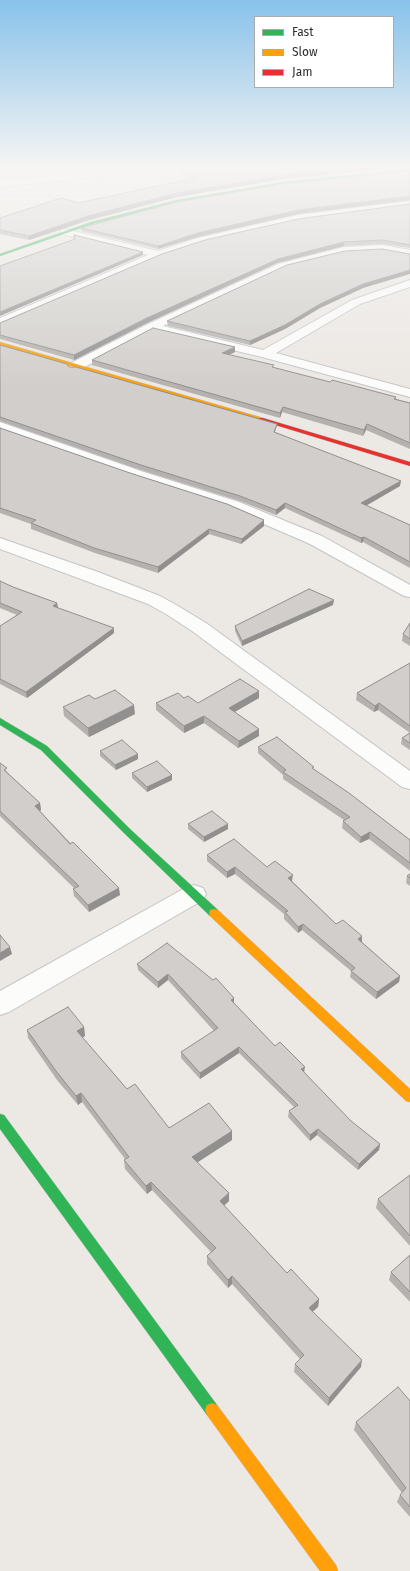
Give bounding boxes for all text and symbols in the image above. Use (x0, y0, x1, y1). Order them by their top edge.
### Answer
legend (254, 16, 394, 88)
text: Fast (292, 25, 314, 39)
text: Slow (292, 45, 318, 59)
text: Jam (292, 65, 312, 79)

